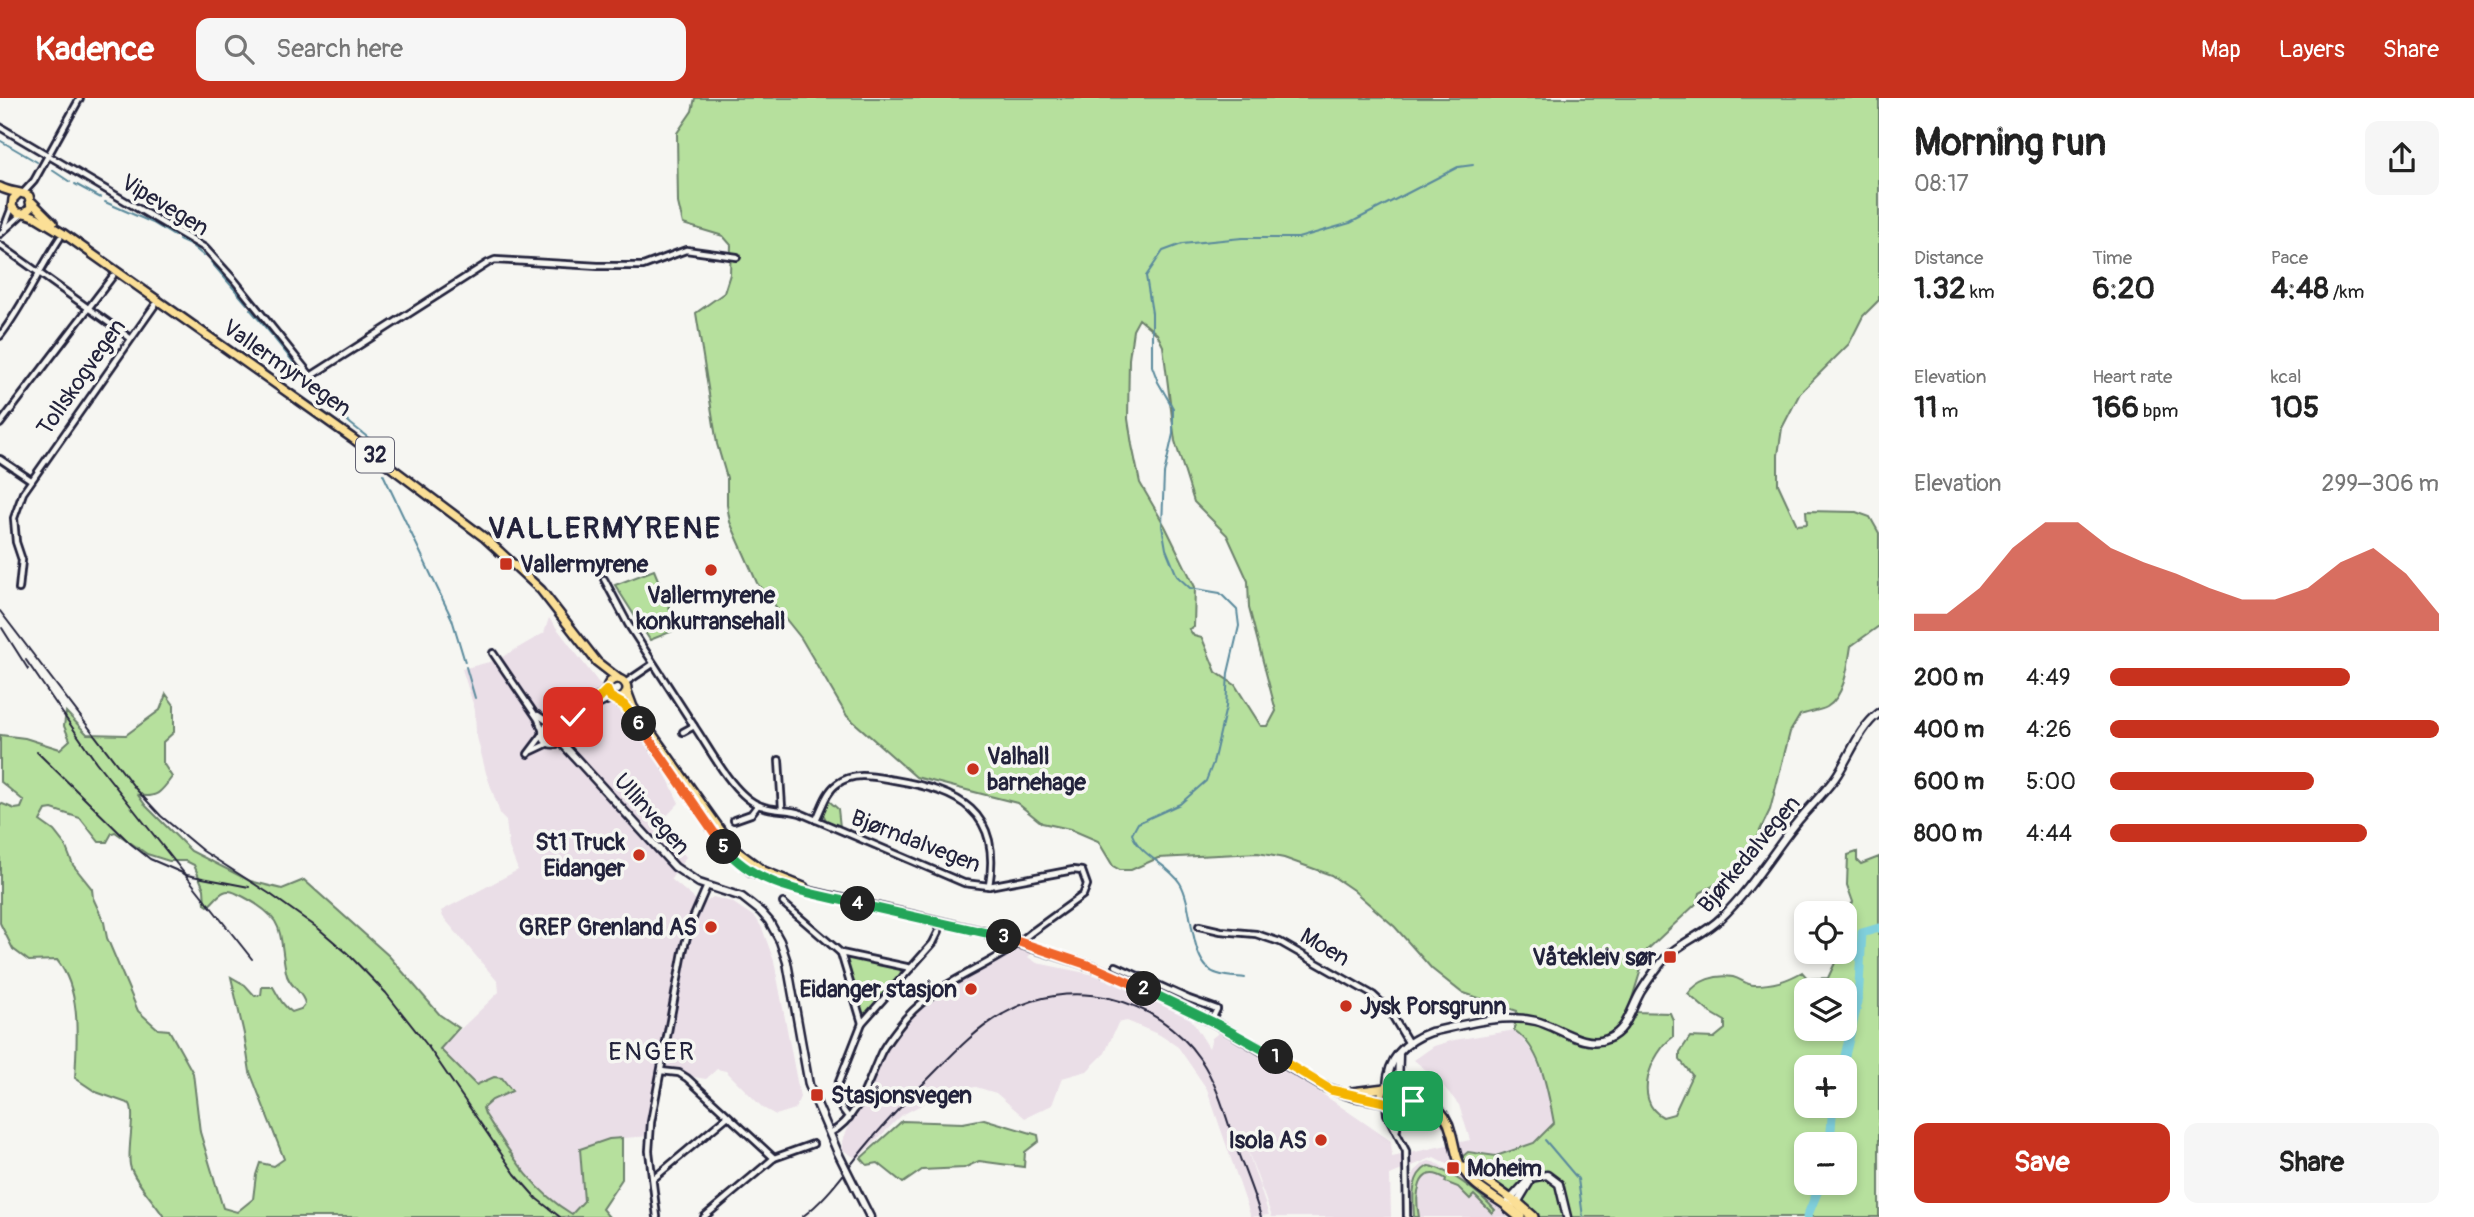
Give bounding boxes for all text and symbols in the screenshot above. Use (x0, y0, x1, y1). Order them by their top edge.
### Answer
search box (196, 18, 686, 81)
text: Kadence (35, 29, 154, 70)
icon: search (220, 30, 258, 68)
text: Search here (276, 33, 403, 65)
text: Map (2201, 35, 2241, 64)
text: Layers (2279, 35, 2345, 64)
text: Share (2383, 35, 2439, 64)
text: Morning run (1914, 119, 2106, 167)
button: share (2365, 121, 2439, 195)
street label: Vipevegen (116, 168, 214, 242)
text: 08:17 (1914, 169, 1969, 198)
text: Distance (1914, 246, 1983, 270)
text: Time (2092, 246, 2132, 270)
text: Pace (2271, 246, 2308, 270)
text: 1.32 (1914, 270, 1966, 307)
text: 6:20 (2092, 270, 2155, 307)
text: 4:48 (2271, 270, 2329, 307)
text: km (1966, 280, 1995, 304)
text: /km (2329, 280, 2364, 304)
street label: Tollskogvegen (30, 313, 132, 441)
street label: Vallermyrvegen (217, 313, 357, 423)
text: Elevation (1914, 365, 1986, 389)
text: Heart rate (2092, 365, 2172, 389)
text: kcal (2271, 365, 2302, 389)
text: 11 (1914, 389, 1937, 426)
text: 166 (2092, 389, 2139, 426)
text: 105 (2271, 389, 2319, 426)
text: m (1937, 399, 1958, 423)
text: bpm (2139, 399, 2178, 423)
road number: 32 (356, 438, 394, 472)
text: Elevation (1914, 469, 2002, 498)
text: 299–306 m (2322, 469, 2439, 498)
district label: VALLERMYRENE (488, 510, 722, 547)
place label: Vallermyrene (520, 550, 649, 579)
marker: Vallermyrene (498, 556, 514, 572)
marker: Vallermyrene konkurransehall (703, 562, 719, 578)
place label: Vallermyrene konkurransehall (636, 581, 785, 636)
text: 200 m (1914, 663, 1984, 692)
text: 4:49 (2026, 663, 2071, 692)
pin (543, 687, 603, 747)
icon: check (554, 698, 592, 736)
pin: 6 (622, 706, 656, 742)
text: 6 (633, 711, 644, 735)
text: 400 m (1914, 715, 1984, 744)
text: 4:26 (2026, 715, 2072, 744)
place label: Valhall barnehage (987, 742, 1087, 797)
marker: Valhall barnehage (965, 761, 981, 777)
street label: Ullinvegen (608, 767, 696, 861)
text: 600 m (1914, 767, 1984, 796)
text: 5:00 (2026, 767, 2076, 796)
street label: Bjørkedalvegen (1691, 789, 1807, 919)
street label: Bjørndalvegen (847, 803, 985, 879)
text: 800 m (1914, 819, 1982, 848)
text: 4:44 (2026, 819, 2072, 848)
place label: St1 Truck Eidanger (535, 828, 626, 883)
pin: 5 (706, 830, 742, 864)
text: 5 (718, 834, 729, 858)
marker: St1 Truck Eidanger (631, 847, 647, 863)
pin: 4 (840, 886, 876, 922)
text: 4 (852, 891, 863, 915)
map controls (1794, 901, 1857, 1195)
button: locate (1794, 901, 1857, 964)
place label: GREP Grenland AS (519, 913, 697, 942)
marker: GREP Grenland AS (703, 919, 719, 935)
pin: 3 (986, 920, 1021, 954)
street label: Moen (1295, 921, 1355, 973)
text: 3 (998, 924, 1009, 948)
place label: Våtekleiv sør (1532, 943, 1657, 972)
marker: Våtekleiv sør (1662, 949, 1678, 965)
pin: 2 (1126, 972, 1162, 1006)
place label: Eidanger stasjon (800, 975, 957, 1004)
text: 2 (1138, 976, 1149, 1000)
button: layers (1794, 978, 1857, 1041)
marker: Eidanger stasjon (963, 981, 979, 997)
place label: Jysk Porsgrunn (1360, 992, 1507, 1021)
marker: Jysk Porsgrunn (1338, 998, 1354, 1014)
district label: ENGER (608, 1036, 696, 1068)
pin: 1 (1258, 1040, 1294, 1074)
text: 1 (1272, 1044, 1279, 1068)
button: + (1794, 1055, 1857, 1118)
pin (1383, 1071, 1443, 1131)
place label: Stasjonsvegen (831, 1081, 972, 1110)
icon: arrive (1394, 1082, 1432, 1120)
marker: Stasjonsvegen (809, 1087, 825, 1103)
button: Save (1914, 1123, 2170, 1203)
button: Share (2184, 1123, 2439, 1203)
place label: Isola AS (1228, 1126, 1307, 1155)
marker: Isola AS (1313, 1132, 1329, 1148)
button: − (1794, 1132, 1857, 1195)
place label: Moheim (1467, 1154, 1542, 1183)
marker: Moheim (1445, 1160, 1461, 1176)

